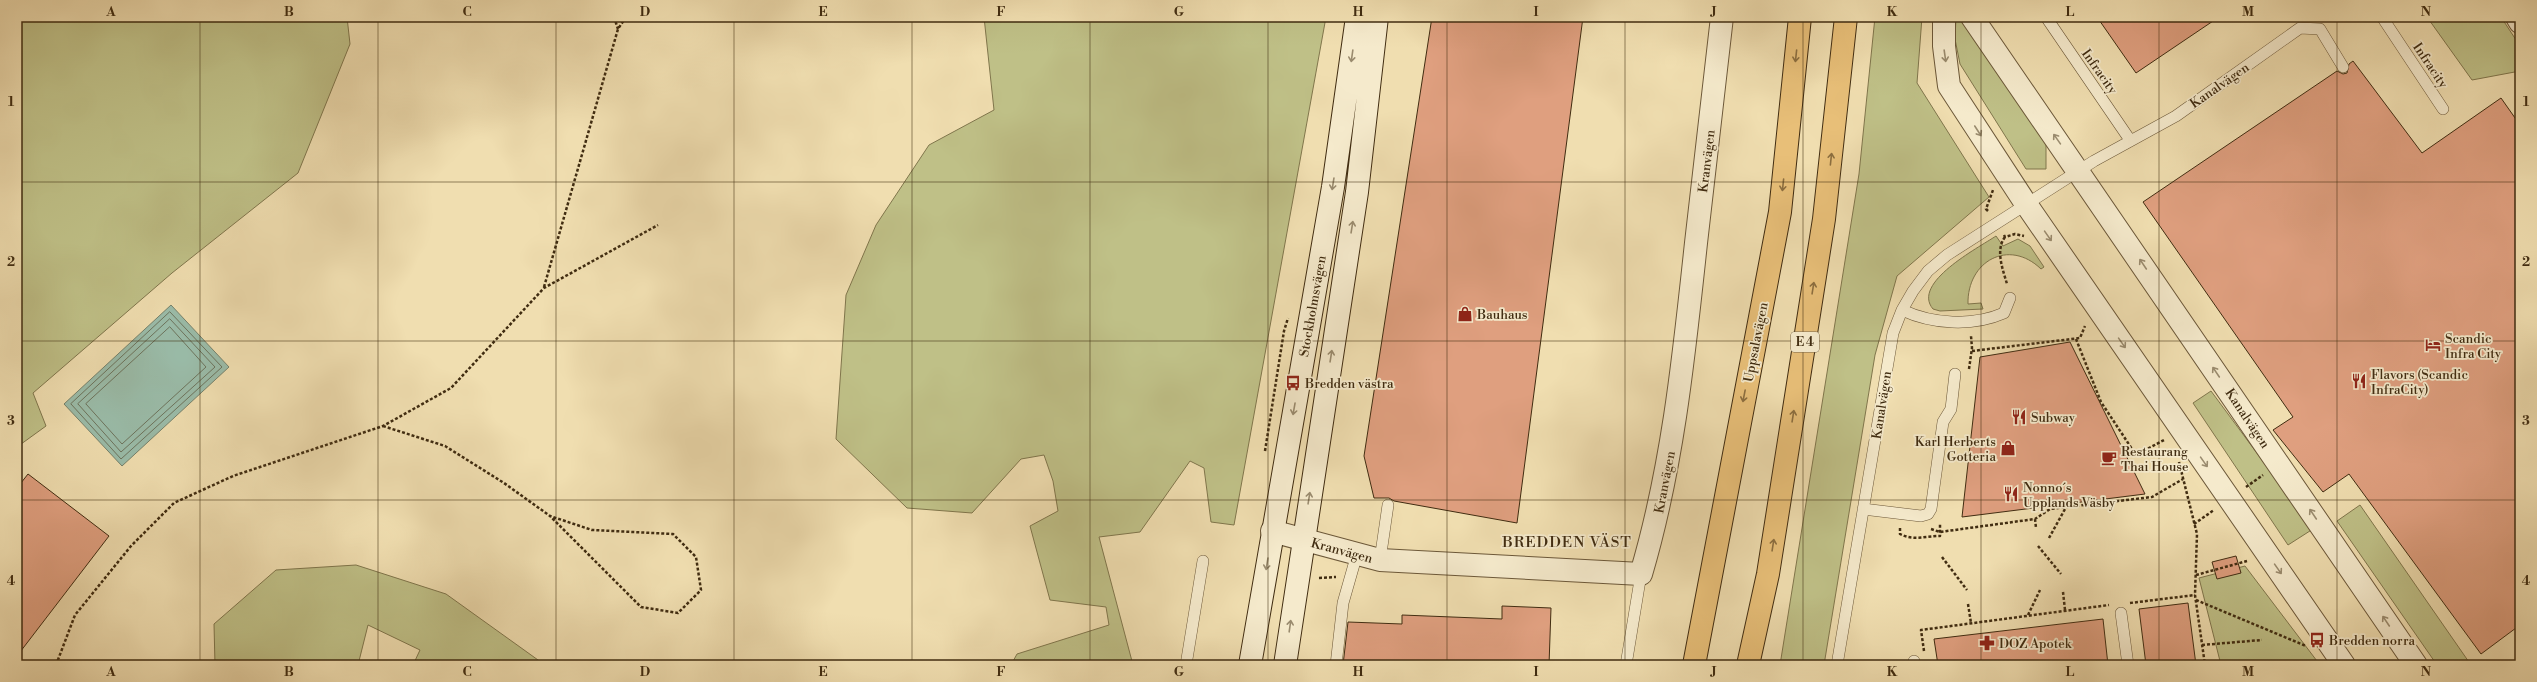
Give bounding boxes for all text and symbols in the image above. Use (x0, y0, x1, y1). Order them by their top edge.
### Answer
text: A (105, 4, 116, 20)
text: B (284, 4, 294, 20)
text: C (462, 4, 472, 20)
text: D (640, 4, 650, 20)
text: E (818, 4, 828, 20)
text: F (996, 4, 1006, 20)
text: G (1174, 4, 1185, 20)
text: H (1353, 4, 1364, 20)
text: I (1533, 4, 1539, 20)
text: J (1709, 4, 1717, 20)
text: K (1887, 4, 1898, 20)
text: L (2066, 4, 2075, 20)
text: M (2242, 4, 2254, 20)
text: N (2421, 4, 2432, 20)
street label: Infracity (2409, 40, 2451, 92)
street label: Infracity (2078, 46, 2121, 98)
one-way arrow (1348, 49, 1356, 62)
one-way arrow (1792, 49, 1800, 62)
one-way arrow (1941, 49, 1949, 62)
street label: Kanalvägen (2187, 59, 2253, 112)
text: 1 (8, 94, 15, 110)
text: 1 (2523, 94, 2530, 110)
one-way arrow (1974, 125, 1982, 136)
street label: Kranvägen (1695, 129, 1719, 193)
one-way arrow (2053, 133, 2061, 144)
one-way arrow (1827, 153, 1835, 166)
one-way arrow (1329, 177, 1337, 190)
one-way arrow (1779, 178, 1786, 191)
one-way arrow (1348, 221, 1356, 234)
one-way arrow (2044, 231, 2052, 242)
text: 2 (7, 254, 15, 270)
street label: Stockholmsvägen (1296, 254, 1330, 358)
text: 2 (2522, 254, 2530, 270)
one-way arrow (2139, 259, 2147, 270)
one-way arrow (1810, 282, 1818, 295)
street label: Uppsalavägen (1740, 301, 1772, 383)
shop icon: Bauhaus (1456, 305, 1474, 323)
place label: Bauhaus (1476, 307, 1528, 323)
place label: Scandic Infra City (2445, 331, 2502, 362)
road number: E 4 (1791, 332, 1819, 352)
hotel icon: Scandic Infra City (2424, 336, 2442, 354)
one-way arrow (2118, 338, 2126, 349)
one-way arrow (1328, 349, 1336, 362)
one-way arrow (2212, 367, 2220, 378)
place label: Flavors (Scandic InfraCity) (2371, 367, 2468, 398)
street label: Kanalvägen (1869, 370, 1895, 440)
restaurant icon: Flavors (Scandic InfraCity) (2350, 372, 2368, 390)
bus stop icon: Bredden västra (1284, 374, 1302, 392)
place label: Bredden västra (1304, 376, 1394, 392)
street label: Kanalvägen (2221, 386, 2273, 452)
one-way arrow (1740, 389, 1748, 402)
one-way arrow (1289, 402, 1297, 415)
restaurant icon: Subway (2010, 408, 2028, 426)
one-way arrow (1789, 410, 1797, 423)
place label: Subway (2031, 410, 2076, 426)
text: 3 (7, 413, 15, 429)
text: 3 (2522, 413, 2530, 429)
place label: Karl Herberts Gotteria (1915, 434, 1996, 465)
shop icon: Karl Herberts Gotteria (1999, 439, 2017, 457)
place label: Restaurang Thai House (2121, 444, 2189, 475)
street label: Kranvägen (1651, 449, 1679, 515)
cafe icon: Restaurang Thai House (2100, 449, 2118, 467)
one-way arrow (2200, 456, 2208, 467)
place label: Nonno´s Upplands Väsby (2023, 480, 2116, 511)
restaurant icon: Nonno´s Upplands Väsby (2002, 485, 2020, 503)
one-way arrow (1305, 492, 1313, 505)
one-way arrow (2309, 509, 2317, 520)
district label: BREDDEN VÄST (1501, 533, 1632, 552)
street label: Kranvägen (1309, 535, 1375, 567)
one-way arrow (1769, 539, 1777, 552)
one-way arrow (1262, 558, 1270, 571)
one-way arrow (2274, 563, 2282, 574)
text: 4 (7, 573, 16, 589)
text: 4 (2522, 573, 2531, 589)
one-way arrow (2382, 616, 2390, 627)
one-way arrow (1286, 620, 1294, 633)
bus stop icon: Bredden norra (2308, 631, 2326, 649)
place label: Bredden norra (2328, 633, 2415, 649)
pharmacy icon: DOZ Apotek (1978, 634, 1996, 652)
place label: DOZ Apotek (1999, 636, 2073, 652)
text: A (105, 664, 116, 680)
text: B (284, 664, 294, 680)
text: C (462, 664, 472, 680)
text: D (640, 664, 650, 680)
text: E (818, 664, 828, 680)
text: F (996, 664, 1006, 680)
text: G (1174, 664, 1185, 680)
text: H (1353, 664, 1364, 680)
text: I (1533, 664, 1539, 680)
text: J (1709, 664, 1717, 680)
text: K (1887, 664, 1898, 680)
text: L (2066, 664, 2075, 680)
text: M (2242, 664, 2254, 680)
text: N (2421, 664, 2432, 680)

